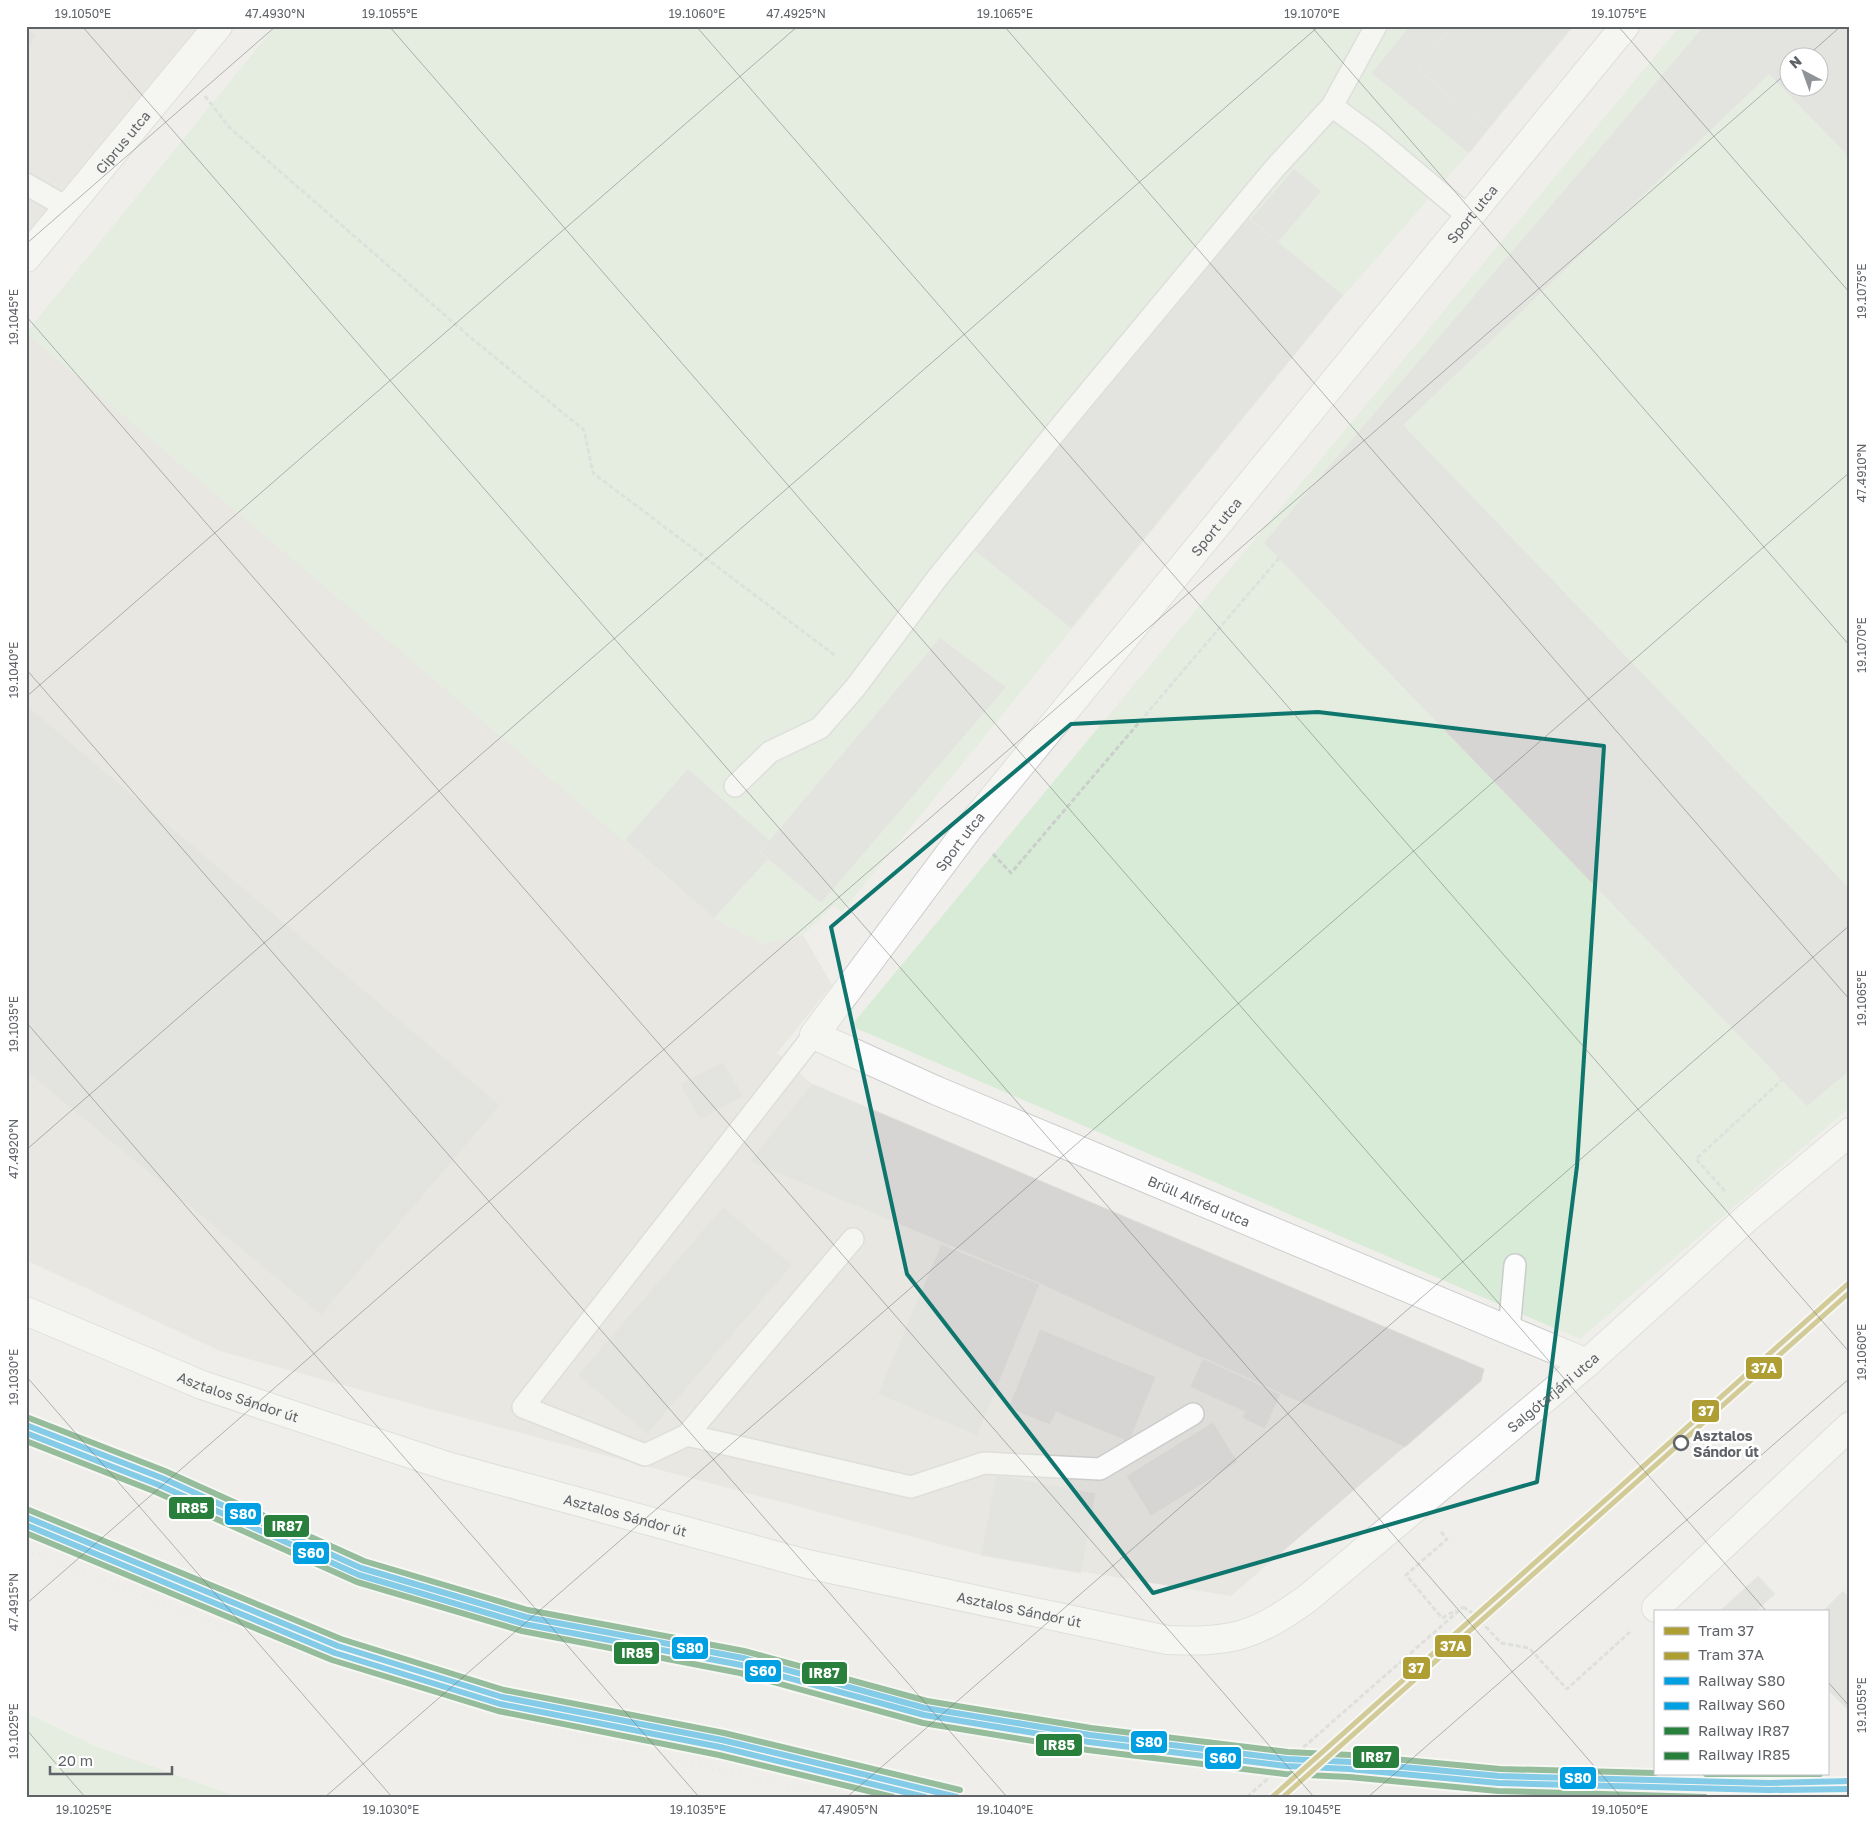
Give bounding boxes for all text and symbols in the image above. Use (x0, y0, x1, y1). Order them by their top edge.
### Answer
text: 19.1050°E (55, 6, 111, 21)
text: 47.4930°N (245, 6, 305, 21)
text: 19.1055°E (362, 6, 418, 21)
text: 19.1060°E (669, 6, 725, 21)
text: 47.4925°N (766, 6, 826, 21)
text: 19.1065°E (977, 6, 1033, 21)
text: 19.1070°E (1284, 6, 1340, 21)
text: 19.1075°E (1591, 6, 1647, 21)
north arrow (1778, 48, 1828, 98)
text: N (1786, 52, 1805, 72)
street label: Ciprus utca (91, 107, 153, 177)
street label: Sport utca (1443, 181, 1500, 246)
text: 19.1075°E (1854, 263, 1869, 319)
text: 19.1045°E (6, 289, 21, 345)
text: 47.4910°N (1854, 444, 1869, 502)
street label: Sport utca (1187, 494, 1245, 559)
text: 19.1070°E (1854, 617, 1869, 673)
text: 19.1040°E (6, 642, 21, 698)
street label: Sport utca (931, 808, 987, 874)
text: 19.1065°E (1854, 970, 1869, 1026)
text: 19.1035°E (6, 996, 21, 1052)
text: 47.4920°N (6, 1119, 21, 1179)
street label: Brüll Alfréd utca (1145, 1172, 1253, 1230)
text: 19.1060°E (1854, 1324, 1869, 1380)
text: 19.1030°E (6, 1349, 21, 1405)
street label: Salgótarjáni utca (1503, 1349, 1602, 1435)
line badge: 37A (1745, 1356, 1783, 1380)
text: 37A (1751, 1359, 1777, 1376)
street label: Asztalos Sándor út (175, 1367, 301, 1425)
line badge: 37 (1691, 1399, 1720, 1423)
text: 37 (1698, 1402, 1714, 1419)
place label: Asztalos Sándor út (1693, 1427, 1759, 1460)
marker: Asztalos Sándor út (1673, 1435, 1689, 1451)
street label: Asztalos Sándor út (562, 1490, 689, 1539)
line badge: IR85 (168, 1496, 215, 1520)
text: IR85 (176, 1499, 208, 1516)
line badge: S80 (224, 1502, 262, 1526)
text: S80 (229, 1505, 257, 1522)
line badge: IR87 (263, 1514, 310, 1538)
text: IR87 (271, 1517, 303, 1534)
line badge: S60 (292, 1541, 330, 1565)
text: S60 (297, 1544, 325, 1561)
text: 47.4915°N (6, 1573, 21, 1631)
street label: Asztalos Sándor út (955, 1587, 1083, 1630)
legend (1654, 1610, 1828, 1776)
text: Tram 37 (1698, 1621, 1754, 1639)
line badge: 37A (1434, 1634, 1472, 1658)
line badge: S80 (671, 1636, 709, 1660)
text: 37A (1440, 1637, 1466, 1654)
text: S80 (676, 1639, 704, 1656)
line badge: IR85 (613, 1641, 660, 1665)
text: IR85 (621, 1644, 653, 1661)
text: Tram 37A (1698, 1645, 1764, 1663)
line badge: 37 (1402, 1656, 1431, 1680)
line badge: S60 (744, 1659, 782, 1683)
text: 37 (1408, 1659, 1424, 1676)
line badge: IR87 (801, 1661, 848, 1685)
text: S60 (749, 1662, 777, 1679)
text: IR87 (808, 1664, 840, 1681)
text: Railway S80 (1698, 1671, 1785, 1689)
text: 19.1055°E (1854, 1677, 1869, 1733)
text: Railway S60 (1698, 1695, 1785, 1713)
text: 19.1025°E (6, 1703, 21, 1759)
text: Railway IR87 (1698, 1721, 1789, 1739)
line badge: S80 (1130, 1730, 1168, 1754)
line badge: IR85 (1035, 1733, 1083, 1757)
text: S80 (1135, 1733, 1163, 1750)
text: IR85 (1043, 1736, 1075, 1753)
scale bar (50, 1743, 172, 1775)
line badge: IR87 (1352, 1745, 1400, 1769)
text: Railway IR85 (1698, 1745, 1790, 1763)
line badge: S60 (1204, 1746, 1242, 1770)
text: IR87 (1360, 1748, 1392, 1765)
text: S60 (1209, 1749, 1237, 1766)
text: 20 m (58, 1751, 93, 1769)
line badge: S80 (1559, 1766, 1597, 1790)
text: S80 (1564, 1769, 1592, 1786)
text: 19.1025°E (56, 1802, 112, 1817)
text: 19.1030°E (363, 1802, 419, 1817)
text: 19.1035°E (670, 1802, 726, 1817)
text: 47.4905°N (818, 1802, 878, 1817)
text: 19.1040°E (977, 1802, 1033, 1817)
text: 19.1045°E (1285, 1802, 1341, 1817)
text: 19.1050°E (1592, 1802, 1648, 1817)

